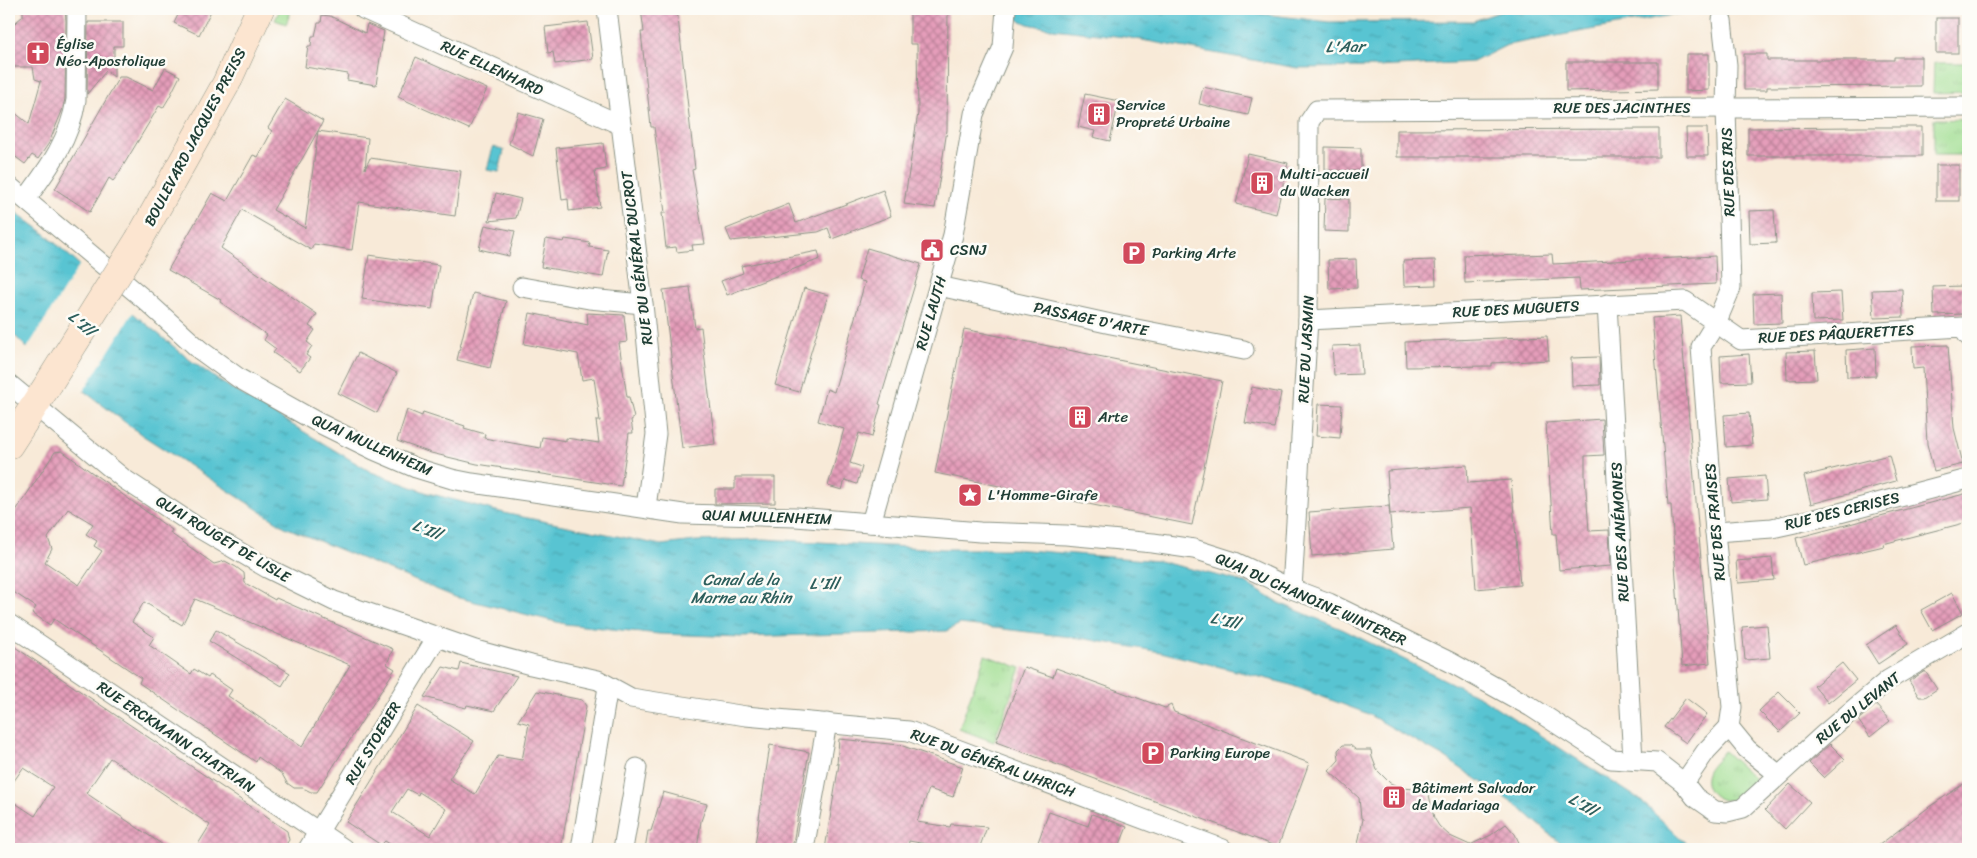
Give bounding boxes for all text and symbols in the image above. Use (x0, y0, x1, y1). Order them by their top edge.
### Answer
place label: Église Néo-Apostolique (56, 31, 165, 74)
water label: L'Aar (1326, 32, 1368, 61)
street label: RUE ELLENHARD (436, 33, 548, 103)
church icon: Église Néo-Apostolique (25, 40, 51, 66)
street label: BOULEVARD JACQUES PREISS (137, 42, 254, 231)
place label: Service Propreté Urbaine (1116, 92, 1230, 135)
street label: RUE DES JACINTHES (1553, 95, 1691, 121)
building icon: Service Propreté Urbaine (1086, 101, 1112, 127)
street label: RUE DES IRIS (1713, 126, 1743, 217)
place label: Multi-accueil du Wacken (1280, 161, 1370, 204)
street label: RUE DU GÉNÉRAL DUCROT (613, 168, 661, 346)
building icon: Multi-accueil du Wacken (1249, 170, 1275, 196)
public building icon: CSNJ (919, 237, 945, 263)
place label: CSNJ (950, 237, 987, 263)
parking icon: Parking Arte (1121, 240, 1147, 266)
place label: Parking Arte (1152, 240, 1237, 266)
street label: RUE LAUTH (908, 273, 954, 353)
street label: RUE DES MUGUETS (1452, 293, 1581, 325)
street label: PASSAGE D'ARTE (1031, 294, 1152, 344)
street label: RUE DU JASMIN (1290, 294, 1322, 404)
water label: L'Ill (61, 303, 105, 346)
street label: RUE DES PÂQUERETTES (1757, 317, 1915, 351)
building icon: Arte (1067, 404, 1093, 430)
place label: Arte (1097, 404, 1129, 430)
street label: QUAI MULLENHEIM (307, 407, 437, 484)
street label: RUE DES ANÉMONES (1603, 461, 1637, 603)
street label: RUE DES FRAISES (1697, 462, 1733, 582)
place icon: L'Homme-Girafe (957, 482, 983, 508)
place label: L'Homme-Girafe (988, 482, 1098, 508)
street label: RUE DES CERISES (1782, 484, 1903, 538)
street label: QUAI ROUGET DE LISLE (151, 488, 297, 590)
street label: QUAI MULLENHEIM (702, 502, 833, 532)
water label: L'Ill (408, 511, 449, 550)
street label: QUAI DU CHANOINE WINTERER (1211, 545, 1411, 653)
water label: Canal de la Marne au Rhin (691, 565, 794, 612)
water label: L'Ill (810, 569, 842, 598)
water label: L'Ill (1208, 603, 1245, 638)
street label: RUE DU LEVANT (1810, 664, 1908, 751)
street label: RUE ERCKMANN CHATRIAN (91, 674, 261, 800)
street label: RUE STOEBER (338, 696, 408, 790)
street label: RUE DU GÉNÉRAL UHRICH (907, 721, 1079, 805)
parking icon: Parking Europe (1140, 740, 1166, 766)
place label: Parking Europe (1170, 740, 1271, 766)
place label: Bâtiment Salvador de Madariaga (1412, 775, 1536, 818)
building icon: Bâtiment Salvador de Madariaga (1381, 784, 1407, 810)
water label: L'Ill (1563, 785, 1605, 826)

